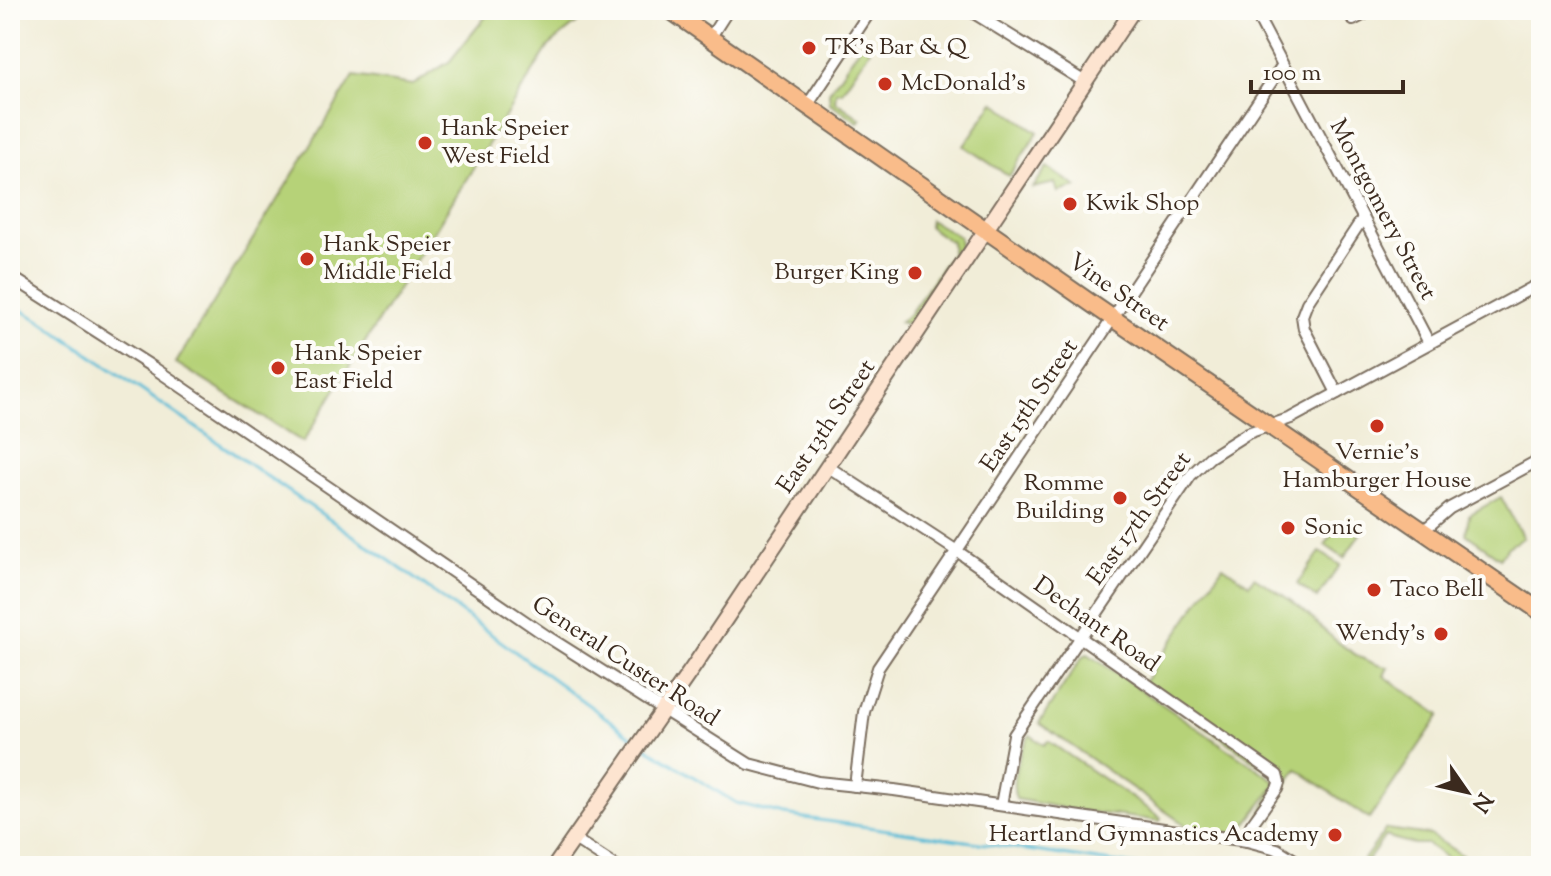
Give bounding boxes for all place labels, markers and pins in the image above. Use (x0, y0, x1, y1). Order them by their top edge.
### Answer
place label: TK's Bar & Q (825, 31, 970, 65)
marker: TK's Bar & Q (800, 39, 818, 57)
place label: McDonald's (901, 67, 1026, 101)
marker: McDonald's (876, 75, 894, 93)
place label: Hank Speier West Field (441, 112, 569, 174)
marker: Hank Speier West Field (416, 134, 434, 152)
place label: Kwik Shop (1086, 187, 1199, 221)
marker: Kwik Shop (1061, 195, 1079, 213)
place label: Hank Speier Middle Field (323, 228, 453, 290)
marker: Hank Speier Middle Field (298, 250, 316, 268)
place label: Burger King (774, 256, 899, 290)
marker: Burger King (906, 264, 924, 282)
place label: Hank Speier East Field (294, 337, 422, 399)
marker: Hank Speier East Field (269, 359, 287, 377)
marker: Vernie's Hamburger House (1368, 417, 1386, 435)
place label: Vernie's Hamburger House (1282, 436, 1472, 498)
place label: Romme Building (1016, 467, 1104, 529)
marker: Romme Building (1111, 489, 1129, 507)
place label: Sonic (1304, 511, 1363, 545)
marker: Sonic (1279, 519, 1297, 537)
place label: Taco Bell (1390, 573, 1484, 607)
marker: Taco Bell (1365, 581, 1383, 599)
place label: Wendy's (1335, 617, 1425, 651)
marker: Wendy's (1432, 625, 1450, 643)
place label: Heartland Gymnastics Academy (989, 818, 1319, 852)
marker: Heartland Gymnastics Academy (1326, 826, 1344, 844)

